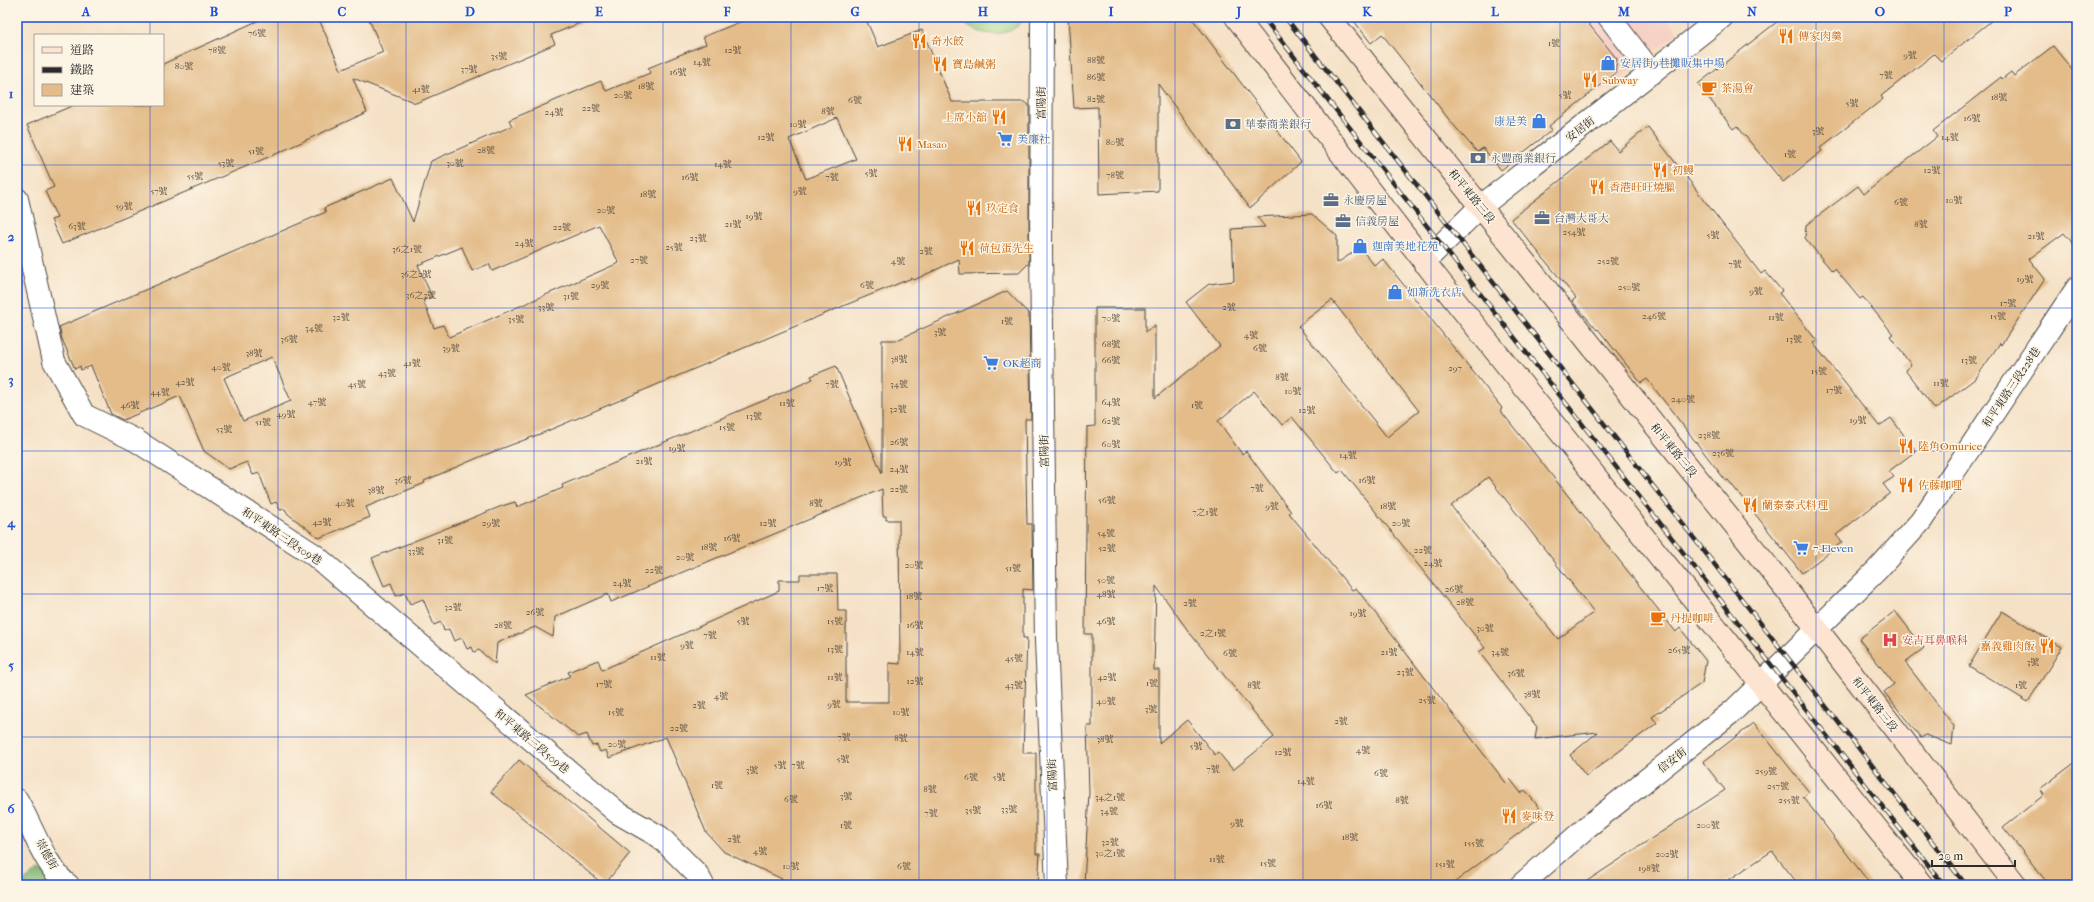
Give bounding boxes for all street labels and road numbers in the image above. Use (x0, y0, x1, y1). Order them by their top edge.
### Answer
street label: 富陽街 (1035, 87, 1048, 120)
street label: 安居街 (1563, 114, 1597, 145)
street label: 和平東路三段 (1446, 167, 1497, 226)
street label: 和平東路三段228巷 (1980, 345, 2043, 430)
street label: 和平東路三段 (1648, 421, 1699, 480)
street label: 富陽街 (1038, 434, 1051, 468)
street label: 和平東路三段509巷 (239, 505, 324, 568)
street label: 和平東路三段 (1849, 674, 1900, 734)
street label: 和平東路三段509巷 (492, 706, 572, 776)
street label: 信安街 (1655, 745, 1689, 776)
street label: 富陽街 (1045, 758, 1060, 792)
street label: 崇德街 (33, 837, 60, 872)

